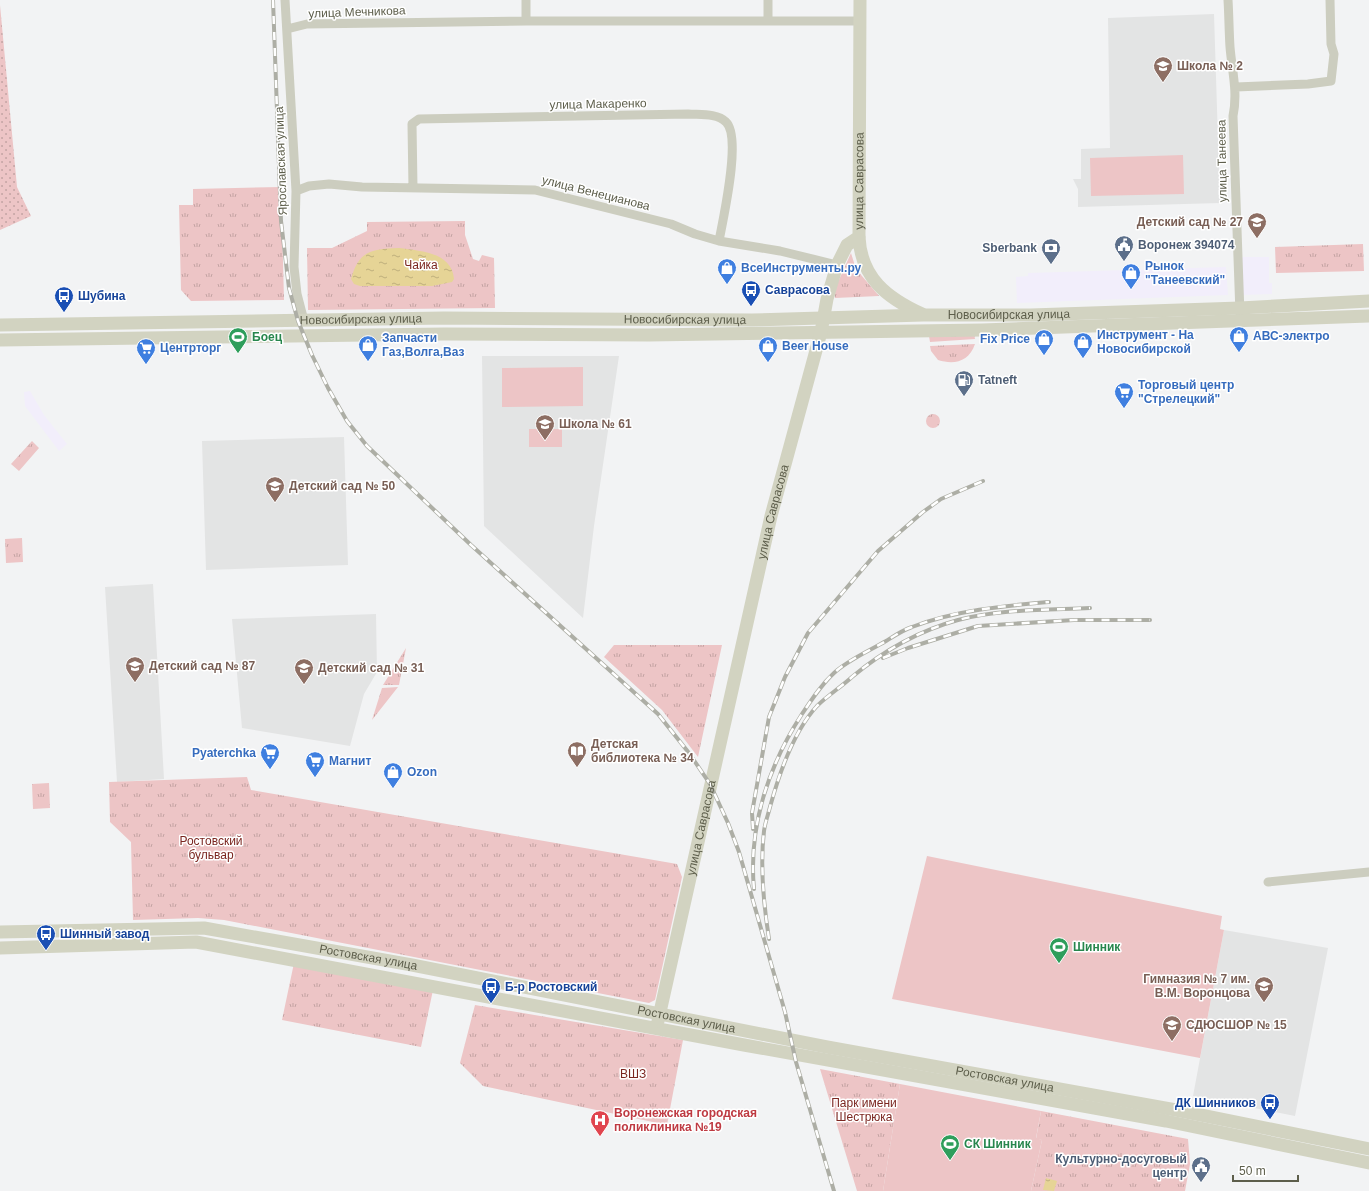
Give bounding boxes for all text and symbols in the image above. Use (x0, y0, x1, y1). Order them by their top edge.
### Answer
street label: улица Мечникова (308, 3, 406, 21)
school or university icon: Школа № 2 (1152, 55, 1174, 83)
place label: Школа № 2 (1177, 59, 1243, 73)
street label: улица Макаренко (549, 96, 647, 112)
street label: Ярославская улица (272, 106, 290, 216)
street label: улица Танеева (1214, 119, 1230, 202)
street label: улица Саврасова (852, 132, 866, 230)
street label: улица Венецианова (541, 173, 652, 213)
school or university icon: Детский сад № 27 (1246, 211, 1268, 239)
place label: Детский сад № 27 (1137, 215, 1243, 229)
public building icon: Воронеж 394074 (1113, 234, 1135, 262)
bank icon: Sberbank (1040, 237, 1062, 265)
place label: Воронеж 394074 (1138, 238, 1235, 252)
place label: Sberbank (982, 241, 1037, 255)
shop icon: ВсеИнструменты.ру (716, 257, 738, 285)
park label: Чайка (404, 258, 438, 272)
place label: Рынок "Танеевский" (1145, 259, 1225, 287)
place label: ВсеИнструменты.ру (741, 261, 862, 275)
shop icon: Рынок "Танеевский" (1120, 262, 1142, 290)
bus stop icon: Саврасова (740, 279, 762, 307)
place label: Саврасова (765, 283, 830, 297)
bus stop icon: Шубина (53, 285, 75, 313)
place label: Шубина (78, 289, 126, 303)
street label: Новосибирская улица (948, 307, 1071, 322)
street label: Новосибирская улица (300, 311, 423, 327)
street label: Новосибирская улица (624, 312, 746, 327)
shop icon: АВС-электро (1228, 325, 1250, 353)
sports icon: Боец (227, 326, 249, 354)
shop icon: Fix Price (1033, 328, 1055, 356)
place label: Инструмент - На Новосибирской (1097, 328, 1194, 356)
place label: АВС-электро (1253, 329, 1330, 343)
place label: Боец (252, 330, 283, 344)
place label: Запчасти Газ,Волга,Ваз (382, 331, 465, 359)
shop icon: Инструмент - На Новосибирской (1072, 331, 1094, 359)
place label: Fix Price (980, 332, 1030, 346)
shop icon: Запчасти Газ,Волга,Ваз (357, 334, 379, 362)
shop icon: Beer House (757, 335, 779, 363)
supermarket icon: Центрторг (135, 337, 157, 365)
place label: Beer House (782, 339, 849, 353)
place label: Центрторг (160, 341, 221, 355)
fuel station icon: Tatneft (953, 369, 975, 397)
place label: Tatneft (978, 373, 1017, 387)
place label: Торговый центр "Стрелецкий" (1138, 378, 1234, 406)
supermarket icon: Торговый центр "Стрелецкий" (1113, 381, 1135, 409)
school or university icon: Школа № 61 (534, 413, 556, 441)
place label: Школа № 61 (559, 417, 632, 431)
street label: улица Саврасова (755, 463, 792, 561)
school or university icon: Детский сад № 50 (264, 475, 286, 503)
place label: Детский сад № 50 (289, 479, 396, 493)
school or university icon: Детский сад № 87 (124, 655, 146, 683)
school or university icon: Детский сад № 31 (293, 657, 315, 685)
place label: Детский сад № 87 (149, 659, 256, 673)
place label: Детский сад № 31 (318, 661, 425, 675)
place label: Детская библиотека № 34 (591, 737, 694, 765)
library icon: Детская библиотека № 34 (566, 740, 588, 768)
supermarket icon: Pyaterchka (259, 742, 281, 770)
place label: Pyaterchka (192, 746, 256, 760)
supermarket icon: Магнит (304, 750, 326, 778)
place label: Магнит (329, 754, 371, 768)
shop icon: Ozon (382, 761, 404, 789)
place label: Ozon (407, 765, 437, 779)
street label: улица Саврасова (684, 778, 719, 877)
park label: Ростовский бульвар (179, 834, 243, 862)
bus stop icon: Шинный завод (35, 923, 57, 951)
place label: Шинный завод (60, 927, 150, 941)
sports icon: Шинник (1048, 936, 1070, 964)
place label: Шинник (1073, 940, 1121, 954)
street label: Ростовская улица (318, 942, 419, 973)
place label: Гимназия № 7 им. В.М. Воронцова (1143, 972, 1250, 1000)
school or university icon: Гимназия № 7 им. В.М. Воронцова (1253, 975, 1275, 1003)
bus stop icon: Б-р Ростовский (480, 976, 502, 1004)
place label: Б-р Ростовский (505, 980, 597, 994)
street label: Ростовская улица (636, 1003, 737, 1036)
school or university icon: СДЮСШОР № 15 (1161, 1014, 1183, 1042)
place label: СДЮСШОР № 15 (1186, 1018, 1287, 1032)
street label: Ростовская улица (955, 1063, 1055, 1095)
park label: ВШЗ (620, 1067, 646, 1081)
bus stop icon: ДК Шинников (1259, 1092, 1281, 1120)
park label: Парк имени Шестрюка (831, 1096, 897, 1124)
place label: ДК Шинников (1175, 1096, 1256, 1110)
place label: Воронежская городская поликлиника №19 (614, 1106, 757, 1134)
hospital icon: Воронежская городская поликлиника №19 (589, 1109, 611, 1137)
sports icon: СК Шинник (939, 1133, 961, 1161)
place label: СК Шинник (964, 1137, 1032, 1151)
place label: Культурно-досуговый центр (1055, 1152, 1187, 1180)
public building icon: Культурно-досуговый центр (1190, 1155, 1212, 1183)
scale bar (1233, 1157, 1298, 1183)
text: 50 m (1239, 1164, 1266, 1178)

